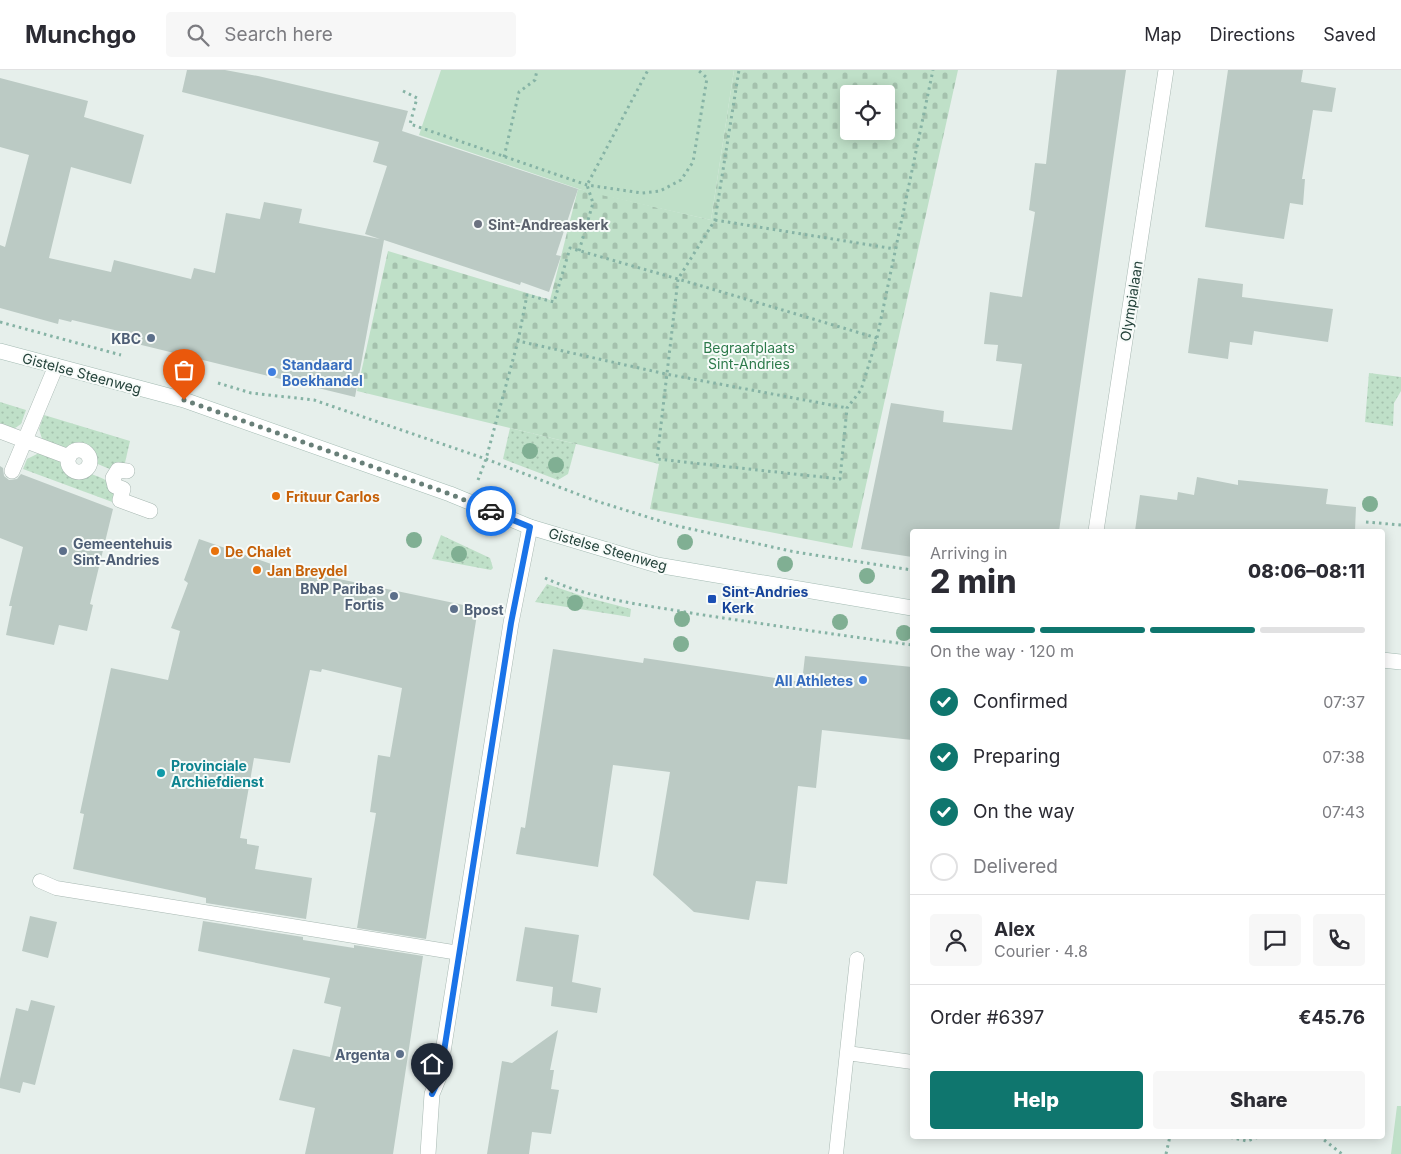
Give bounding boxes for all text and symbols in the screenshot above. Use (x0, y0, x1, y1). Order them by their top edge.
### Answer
search box (166, 12, 516, 57)
text: Munchgo (25, 20, 136, 49)
icon: search (184, 21, 212, 49)
text: Search here (224, 23, 333, 46)
text: Map (1144, 24, 1182, 45)
text: Directions (1210, 24, 1295, 45)
text: Saved (1323, 24, 1376, 45)
map controls (840, 85, 895, 140)
button: locate (840, 85, 895, 140)
place label: Sint-Andreaskerk (488, 216, 610, 233)
marker: Sint-Andreaskerk (472, 218, 484, 230)
street label: Olympialaan (1116, 259, 1146, 343)
place label: KBC (111, 330, 141, 347)
marker: KBC (145, 332, 157, 344)
park label: Begraafplaats Sint-Andries (703, 339, 795, 372)
street label: Gistelse Steenweg (21, 349, 143, 397)
pin (163, 349, 205, 400)
icon: bag (170, 356, 198, 384)
place label: Standaard Boekhandel (282, 356, 363, 389)
marker: Standaard Boekhandel (266, 366, 278, 378)
courier (466, 486, 516, 536)
place label: Frituur Carlos (286, 488, 380, 505)
marker: Frituur Carlos (270, 490, 282, 502)
icon: car (477, 497, 505, 525)
street label: Gistelse Steenweg (547, 524, 669, 574)
place label: Gemeentehuis Sint-Andries (73, 535, 173, 568)
place label: De Chalet (225, 543, 291, 560)
text: Arriving in (930, 543, 1007, 563)
marker: Gemeentehuis Sint-Andries (57, 545, 69, 557)
marker: De Chalet (209, 545, 221, 557)
text: 08:06–08:11 (1248, 560, 1365, 583)
place label: Jan Breydel (267, 562, 347, 579)
text: 2 min (930, 562, 1016, 601)
marker: Jan Breydel (251, 564, 263, 576)
place label: BNP Paribas Fortis (300, 580, 384, 613)
place label: Sint-Andries Kerk (722, 583, 809, 616)
marker: BNP Paribas Fortis (388, 590, 400, 602)
marker: Sint-Andries Kerk (706, 593, 718, 605)
place label: Bpost (464, 601, 504, 618)
marker: Bpost (448, 603, 460, 615)
text: On the way · 120 m (930, 641, 1074, 661)
place label: All Athletes (774, 672, 853, 689)
marker: All Athletes (857, 674, 869, 686)
icon: check (930, 688, 958, 716)
text: Confirmed (973, 690, 1068, 713)
text: 07:37 (1323, 692, 1365, 712)
icon: check (930, 743, 958, 771)
text: Preparing (973, 745, 1060, 768)
text: 07:38 (1322, 747, 1365, 767)
place label: Provinciale Archiefdienst (171, 757, 264, 790)
marker: Provinciale Archiefdienst (155, 767, 167, 779)
icon: check (930, 798, 958, 826)
text: On the way (973, 800, 1075, 823)
text: 07:43 (1322, 802, 1365, 822)
text: Delivered (973, 855, 1058, 878)
button: person (930, 914, 982, 966)
button: chat (1249, 914, 1301, 966)
button: phone (1313, 914, 1365, 966)
text: Alex (994, 918, 1035, 941)
text: Courier · 4.8 (994, 941, 1088, 961)
text: Order #6397 (930, 1006, 1044, 1029)
text: €45.76 (1298, 1006, 1365, 1029)
pin (411, 1043, 453, 1094)
place label: Argenta (335, 1046, 390, 1063)
marker: Argenta (394, 1048, 406, 1060)
icon: home (418, 1050, 446, 1078)
button: Help (930, 1071, 1143, 1129)
button: Share (1153, 1071, 1365, 1129)

